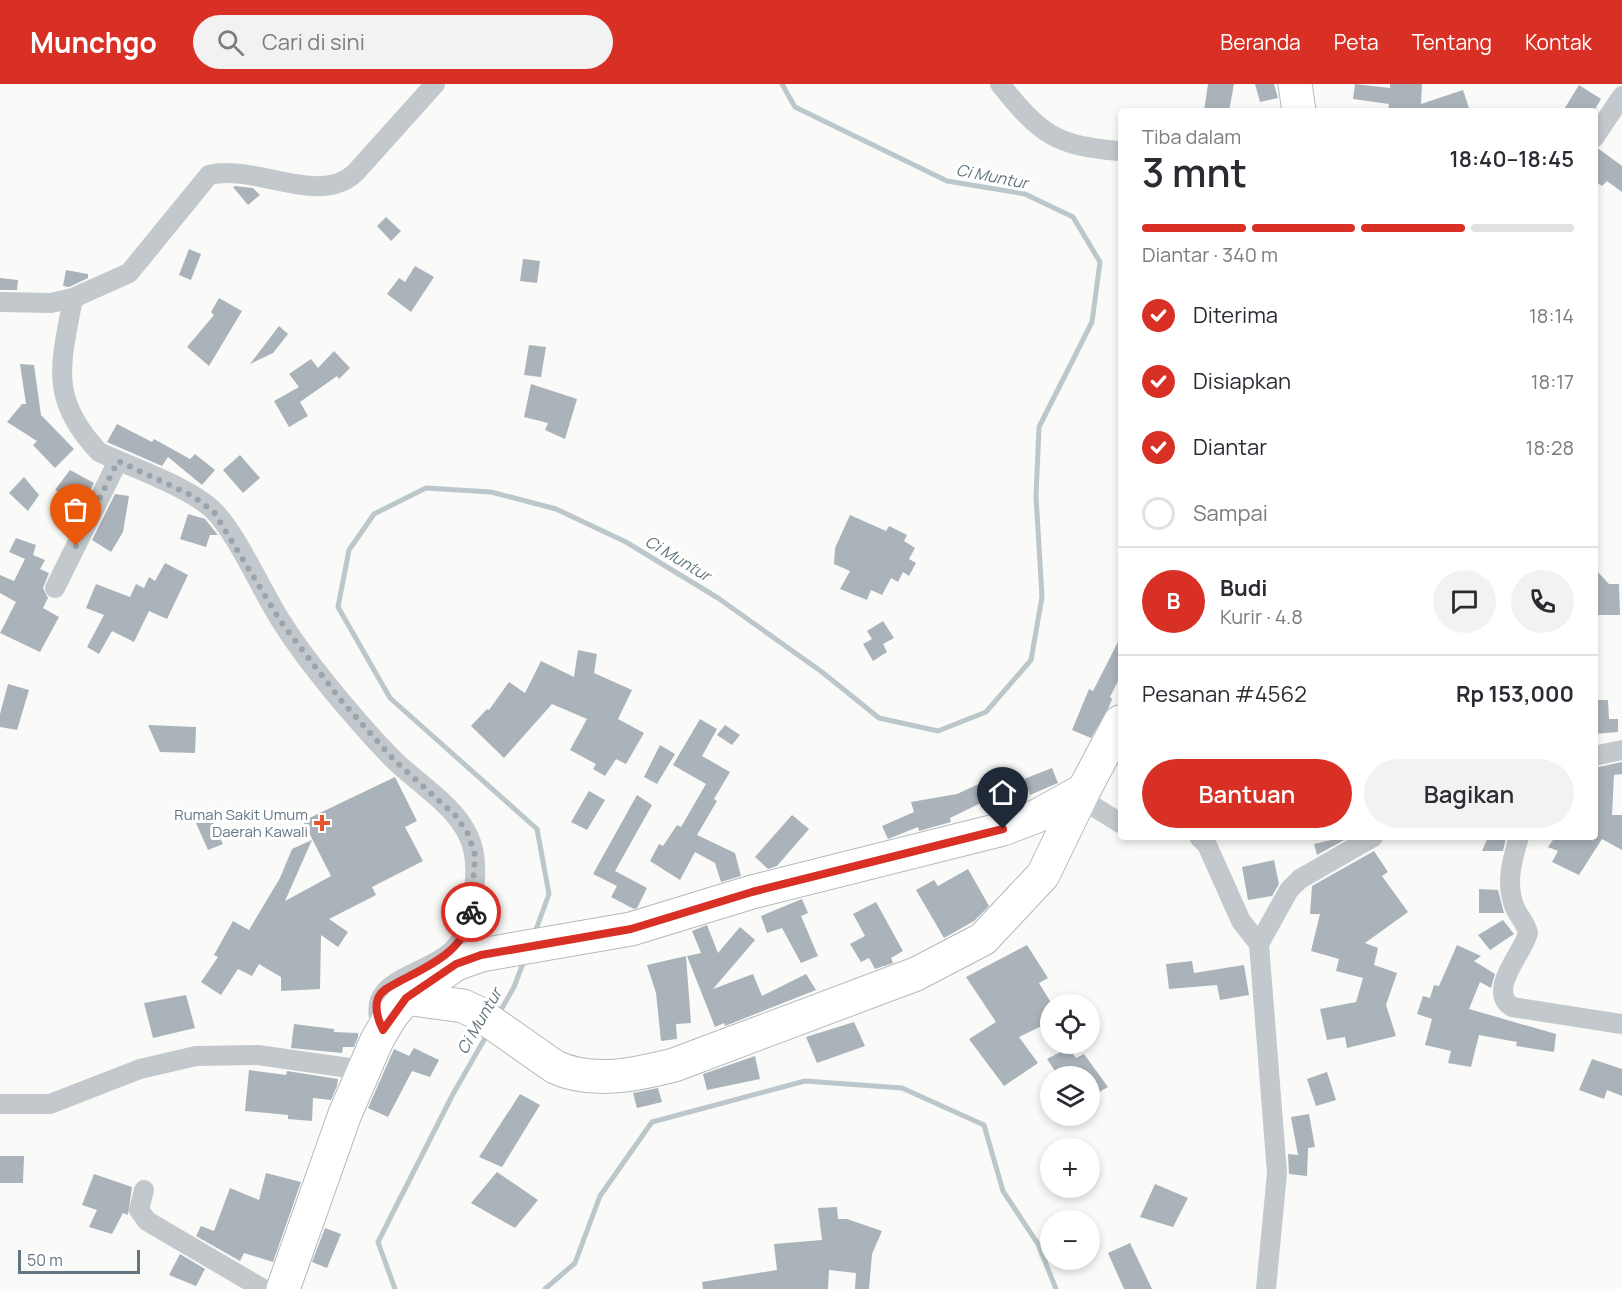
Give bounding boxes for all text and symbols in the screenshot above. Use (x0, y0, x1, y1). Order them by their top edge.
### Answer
search box (193, 15, 613, 69)
text: Munchgo (30, 23, 157, 61)
icon: search (214, 26, 247, 59)
text: Cari di sini (262, 27, 365, 57)
text: Beranda (1220, 28, 1301, 56)
text: Peta (1334, 28, 1379, 56)
text: Tentang (1412, 28, 1492, 56)
text: Kontak (1525, 28, 1592, 56)
text: Tiba dalam (1142, 123, 1241, 150)
text: 18:40–18:45 (1449, 144, 1574, 174)
text: 3 mnt (1142, 145, 1247, 199)
water label: Ci Muntur (954, 158, 1032, 194)
text: Diantar · 340 m (1142, 241, 1278, 268)
icon: check (1142, 299, 1175, 332)
text: Diterima (1193, 300, 1278, 330)
text: 18:14 (1529, 302, 1574, 329)
icon: check (1142, 365, 1175, 398)
text: Disiapkan (1193, 366, 1291, 396)
text: 18:17 (1531, 368, 1574, 395)
icon: check (1142, 431, 1175, 464)
text: Diantar (1193, 432, 1267, 462)
text: 18:28 (1526, 434, 1574, 461)
pin (50, 484, 101, 546)
icon: bag (59, 493, 92, 526)
text: Sampai (1193, 498, 1268, 528)
water label: Ci Muntur (641, 530, 717, 587)
button: chat (1433, 570, 1496, 633)
button: phone (1511, 570, 1574, 633)
text: Budi (1220, 573, 1267, 603)
text: B (1167, 586, 1180, 616)
text: Kurir · 4.8 (1220, 603, 1303, 630)
text: Pesanan #4562 (1142, 679, 1307, 709)
text: Rp 153,000 (1456, 679, 1574, 709)
button: Bantuan (1142, 759, 1352, 828)
button: Bagikan (1364, 759, 1574, 828)
pin (977, 767, 1028, 829)
icon: home (986, 776, 1019, 809)
place label: Rumah Sakit Umum Daerah Kawali (174, 804, 308, 842)
marker: Rumah Sakit Umum Daerah Kawali (313, 814, 331, 832)
courier (441, 882, 501, 942)
icon: bike (455, 896, 488, 929)
water label: Ci Muntur (451, 982, 508, 1058)
map controls (1040, 994, 1100, 1270)
button: locate (1040, 994, 1100, 1054)
button: layers (1040, 1066, 1100, 1126)
button: + (1040, 1138, 1100, 1198)
button: − (1040, 1210, 1100, 1270)
scale bar (18, 1247, 140, 1274)
text: 50 m (27, 1249, 63, 1271)

